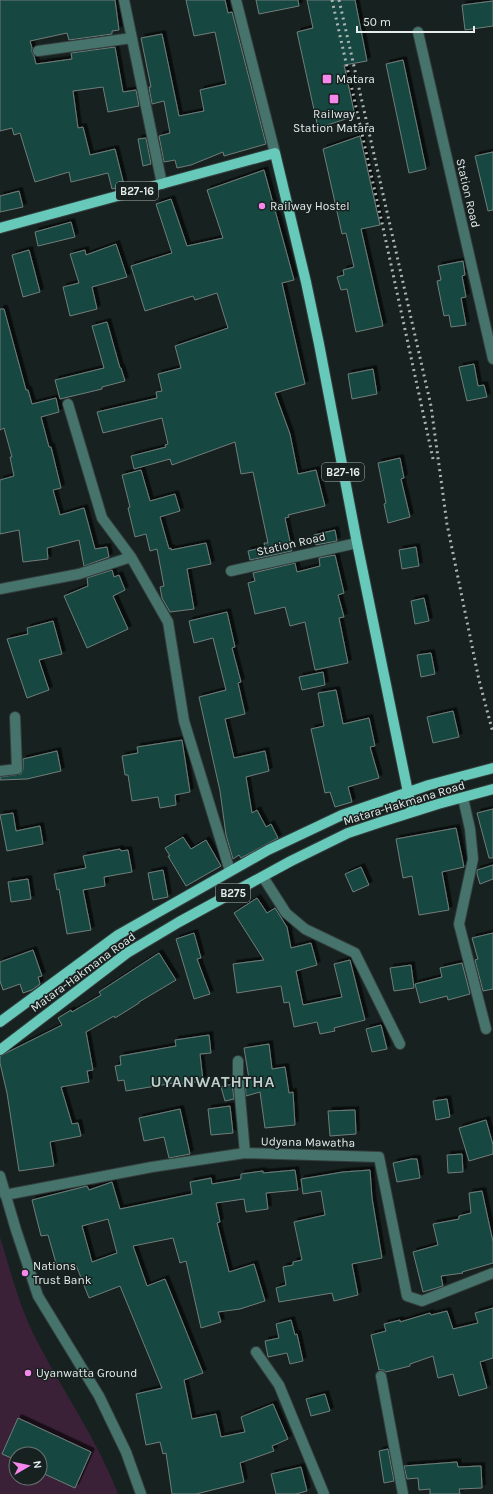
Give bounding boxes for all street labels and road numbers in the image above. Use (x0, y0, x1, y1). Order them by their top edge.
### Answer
street label: Station Road (453, 157, 483, 229)
road number: B27-16 (116, 182, 158, 200)
road number: B27-16 (322, 463, 364, 481)
street label: Station Road (255, 529, 327, 559)
street label: Matara-Hakmana Road (341, 778, 467, 828)
road number: B275 (216, 884, 250, 902)
street label: Matara-Hakmana Road (28, 929, 138, 1015)
street label: Udyana Mawatha (261, 1134, 355, 1150)

